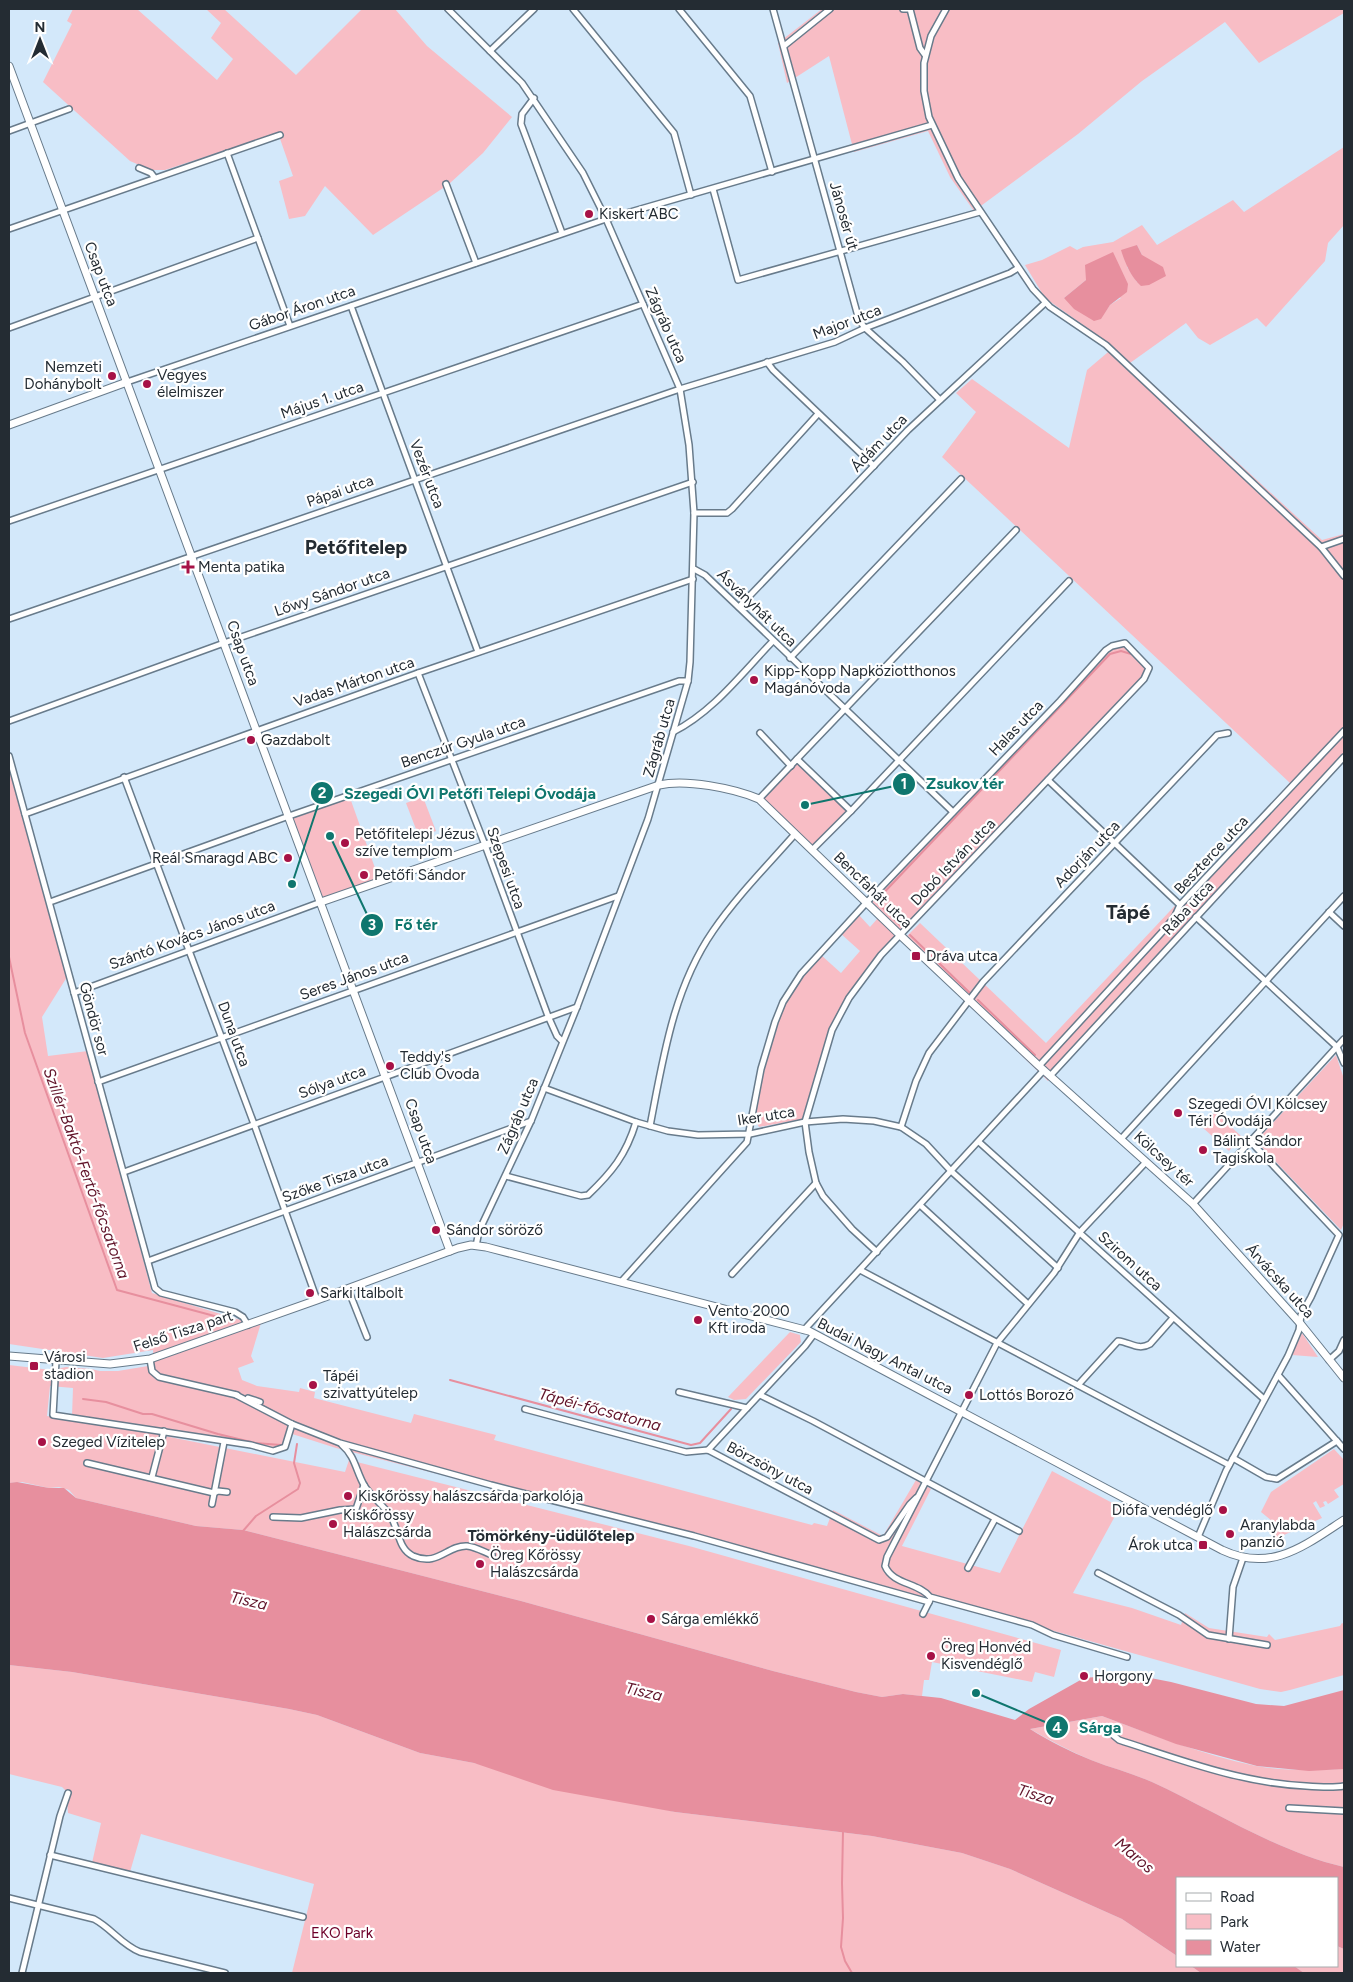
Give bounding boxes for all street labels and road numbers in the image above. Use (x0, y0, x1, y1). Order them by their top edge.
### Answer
street label: Jánosér út (826, 180, 862, 253)
street label: Csap utca (80, 239, 122, 309)
street label: Gábor Áron utca (247, 281, 357, 335)
street label: Zágráb utca (641, 284, 691, 366)
street label: Major utca (810, 301, 884, 343)
street label: Május 1. utca (278, 377, 366, 423)
street label: Ádám utca (847, 411, 911, 475)
street label: Vezér utca (406, 437, 448, 511)
street label: Pápai utca (304, 471, 376, 511)
street label: Lőwy Sándor utca (272, 564, 392, 620)
street label: Ásványhát utca (713, 566, 801, 650)
street label: Csap utca (223, 618, 263, 688)
street label: Vadas Márton utca (291, 653, 417, 711)
street label: Halas utca (985, 696, 1047, 760)
street label: Zágráb utca (639, 697, 679, 779)
street label: Benczúr Gyula utca (398, 712, 528, 772)
street label: Beszterce utca (1170, 812, 1252, 898)
street label: Dobó István utca (907, 815, 999, 909)
street label: Adorján utca (1051, 817, 1123, 891)
street label: Szepesi utca (483, 825, 529, 911)
street label: Bencfahát utca (830, 848, 916, 932)
street label: Rába utca (1159, 877, 1217, 939)
street label: Szántó Kovács János utca (107, 897, 277, 973)
street label: Seres János utca (297, 948, 411, 1004)
street label: Göndör sor (76, 980, 112, 1058)
street label: Duna utca (214, 999, 254, 1069)
street label: Sólya utca (296, 1062, 368, 1102)
street label: Zágráb utca (494, 1075, 542, 1157)
street label: Csap utca (401, 1096, 441, 1166)
street label: Iker utca (736, 1103, 796, 1129)
street label: Kölcsey tér (1130, 1127, 1198, 1191)
street label: Szőke Tisza utca (280, 1151, 390, 1207)
street label: Szirom utca (1094, 1228, 1166, 1294)
street label: Árvácska utca (1242, 1240, 1318, 1322)
street label: Felső Tisza part (131, 1306, 235, 1356)
street label: Budai Nagy Antal utca (814, 1314, 956, 1398)
street label: Börzsöny utca (724, 1438, 816, 1498)

